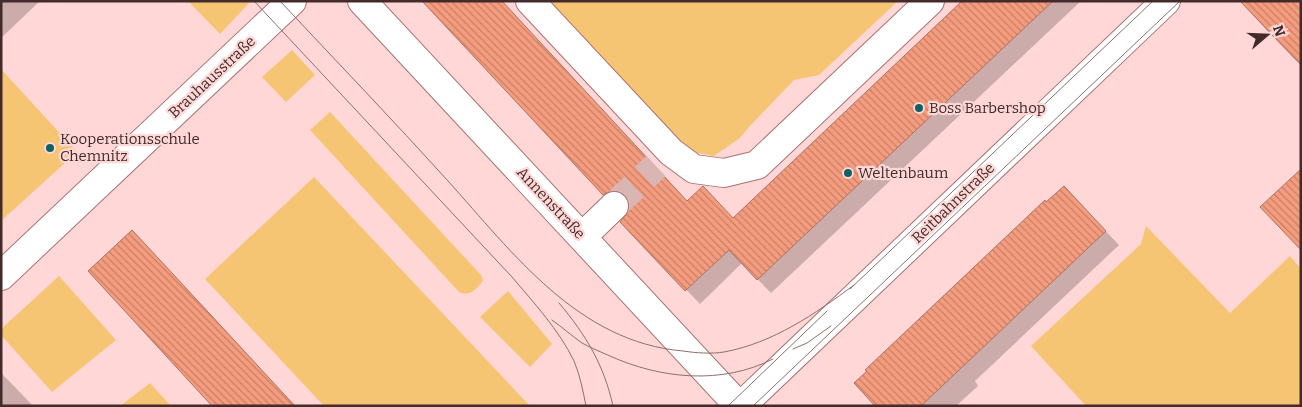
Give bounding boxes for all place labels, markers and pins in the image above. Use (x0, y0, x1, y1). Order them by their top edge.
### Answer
place label: Boss Barbershop (929, 99, 1046, 117)
marker: Boss Barbershop (913, 102, 925, 114)
place label: Kooperationsschule Chemnitz (60, 130, 200, 165)
marker: Kooperationsschule Chemnitz (44, 142, 56, 154)
place label: Weltenbaum (858, 164, 949, 182)
marker: Weltenbaum (842, 167, 854, 179)

